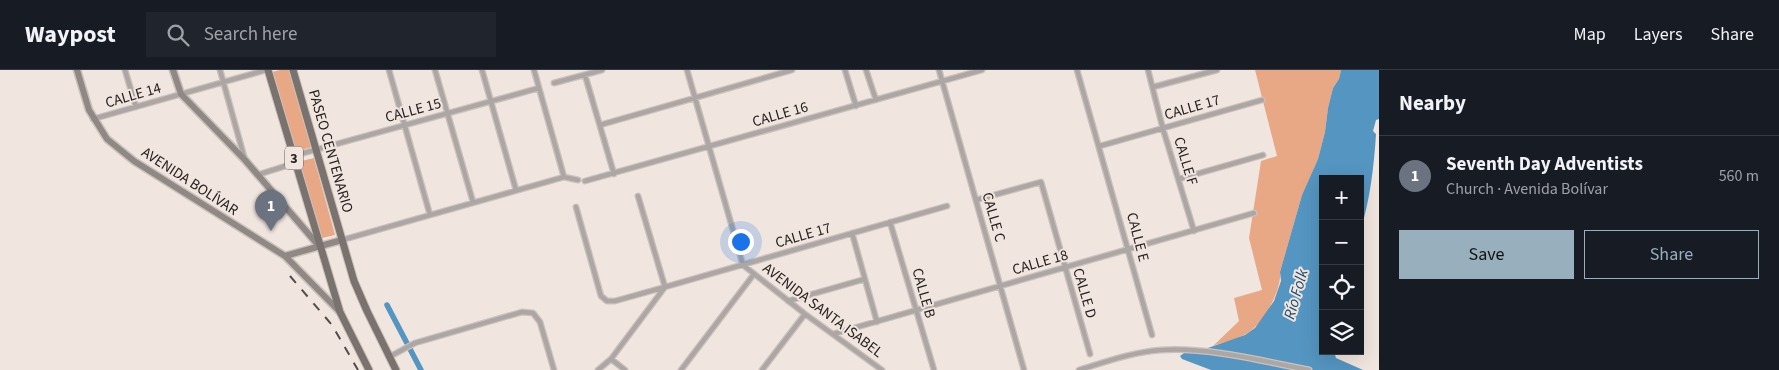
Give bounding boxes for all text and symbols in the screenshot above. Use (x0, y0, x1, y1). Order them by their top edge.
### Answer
search box (146, 12, 496, 57)
text: Waypost (25, 17, 116, 52)
icon: search (164, 21, 192, 49)
text: Search here (204, 21, 297, 48)
text: Map (1574, 22, 1606, 47)
text: Layers (1634, 22, 1683, 47)
text: Share (1711, 22, 1754, 47)
street label: CALLE 14 (103, 77, 164, 113)
street label: PASEO CENTENARIO (303, 87, 358, 215)
text: Nearby (1399, 88, 1466, 118)
street label: CALLE 17 (1162, 90, 1222, 125)
street label: CALLE 15 (383, 93, 443, 128)
street label: CALLE 16 (750, 97, 810, 132)
street label: CALLE F (1168, 134, 1203, 188)
street label: AVENIDA BOLÍVAR (137, 142, 243, 221)
road number: 3 (285, 146, 303, 170)
text: Seventh Day Adventists (1446, 151, 1643, 178)
text: 1 (1411, 165, 1419, 187)
text: 560 m (1719, 165, 1759, 187)
map controls (1319, 175, 1364, 355)
button: + (1319, 175, 1364, 220)
text: Church · Avenida Bolívar (1446, 178, 1608, 200)
pin: 1 (255, 190, 287, 231)
street label: CALLE C (976, 190, 1011, 245)
street label: CALLE E (1121, 210, 1154, 264)
street label: CALLE 17 (773, 218, 833, 253)
button: − (1319, 220, 1364, 265)
your location (728, 229, 754, 255)
button: Save (1399, 230, 1574, 279)
button: Share (1584, 230, 1759, 279)
street label: CALLE 18 (1010, 245, 1070, 280)
street label: AVENIDA SANTA ISABEL (758, 258, 887, 363)
button: locate (1319, 265, 1364, 310)
street label: CALLE B (906, 266, 941, 321)
street label: CALLE D (1067, 266, 1102, 321)
water label: Río Folk (1278, 266, 1314, 322)
button: layers (1319, 310, 1364, 355)

